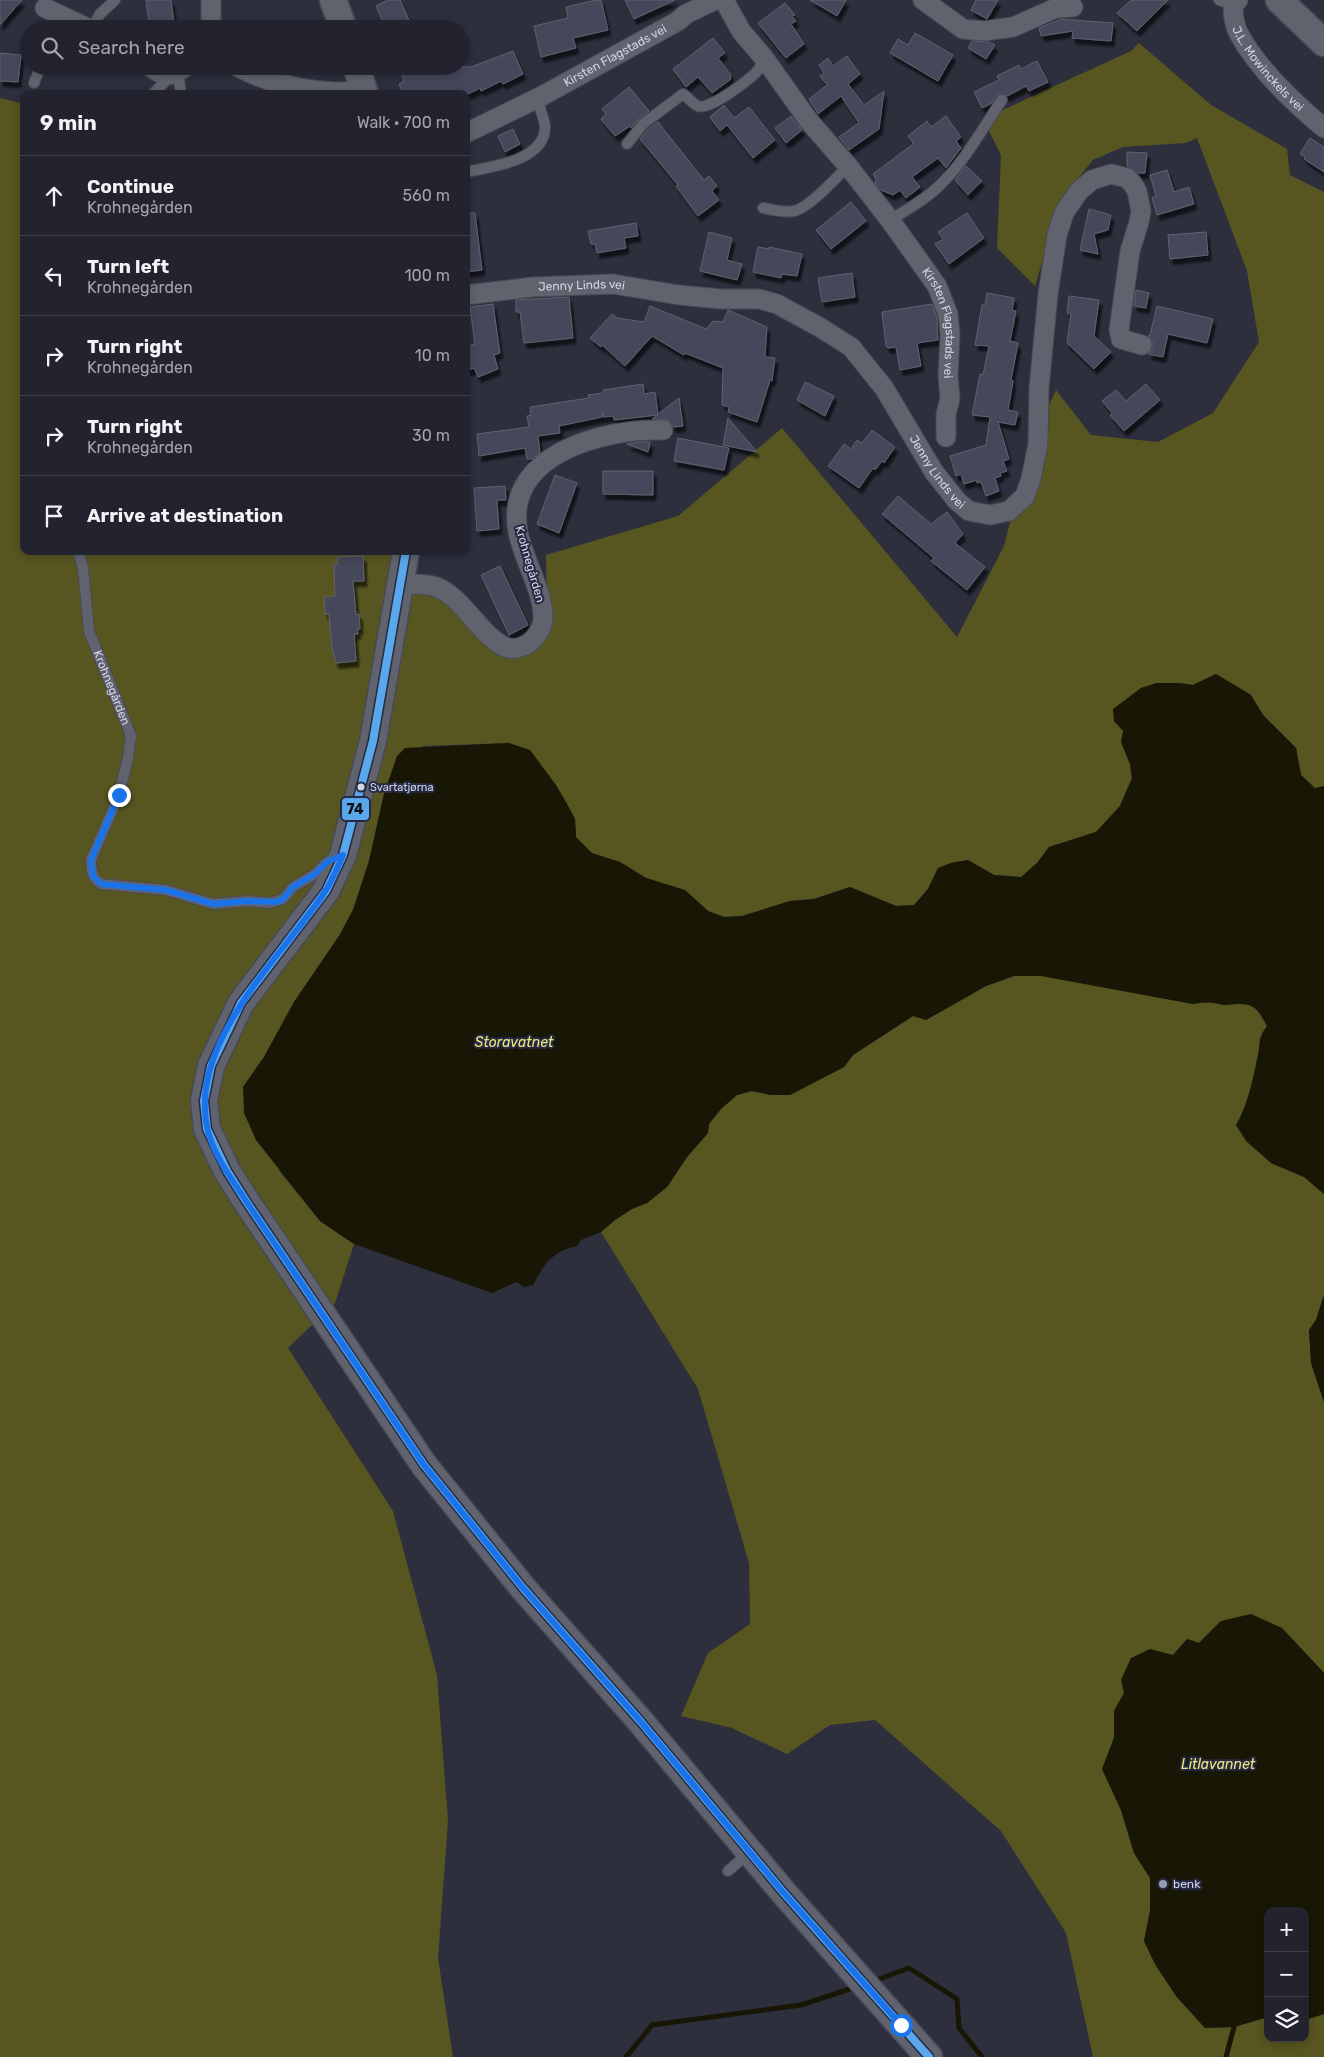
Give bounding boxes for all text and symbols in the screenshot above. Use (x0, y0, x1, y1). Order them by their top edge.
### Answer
search box (20, 20, 470, 75)
street label: Kirsten Flagstads vei (561, 22, 669, 90)
street label: J.L. Mowinckels vei (1229, 24, 1307, 114)
icon: search (38, 34, 66, 62)
text: Search here (78, 36, 185, 59)
text: 9 min (40, 110, 97, 135)
text: Walk · 700 m (357, 113, 450, 132)
text: Continue (87, 175, 174, 198)
icon: ahead (40, 182, 68, 210)
text: 560 m (403, 186, 450, 205)
text: Krohnegården (87, 198, 193, 217)
text: Turn left (87, 255, 169, 278)
icon: left (40, 262, 68, 290)
street label: Kirsten Flagstads vei (919, 265, 957, 379)
text: 100 m (405, 266, 450, 285)
street label: Jenny Linds vei (538, 277, 626, 294)
text: Krohnegården (87, 278, 193, 297)
text: Turn right (87, 335, 182, 358)
icon: right (40, 342, 68, 370)
text: 10 m (415, 346, 450, 365)
text: Krohnegården (87, 358, 193, 377)
text: Turn right (87, 415, 182, 438)
icon: right (40, 422, 68, 450)
text: 30 m (412, 426, 450, 445)
street label: Jenny Linds vei (907, 433, 968, 512)
text: Krohnegården (87, 438, 193, 457)
icon: arrive (40, 502, 68, 530)
text: Arrive at destination (87, 504, 283, 527)
street label: Krohnegården (512, 524, 548, 604)
street label: Krohnegården (90, 648, 133, 727)
place label: Svartatjørna (370, 781, 434, 794)
marker: Svartatjørna (356, 782, 366, 792)
route end (108, 784, 131, 807)
line badge: 74 (341, 797, 370, 821)
text: 74 (346, 801, 364, 818)
water label: Storavatnet (475, 1034, 554, 1051)
water label: Litlavannet (1181, 1756, 1256, 1773)
place label: benk (1173, 1877, 1201, 1891)
marker: benk (1157, 1878, 1169, 1890)
map controls (1264, 1907, 1309, 2042)
button: + (1264, 1907, 1309, 1952)
button: − (1264, 1952, 1309, 1997)
button: layers (1264, 1997, 1309, 2042)
route start (890, 2014, 913, 2037)

